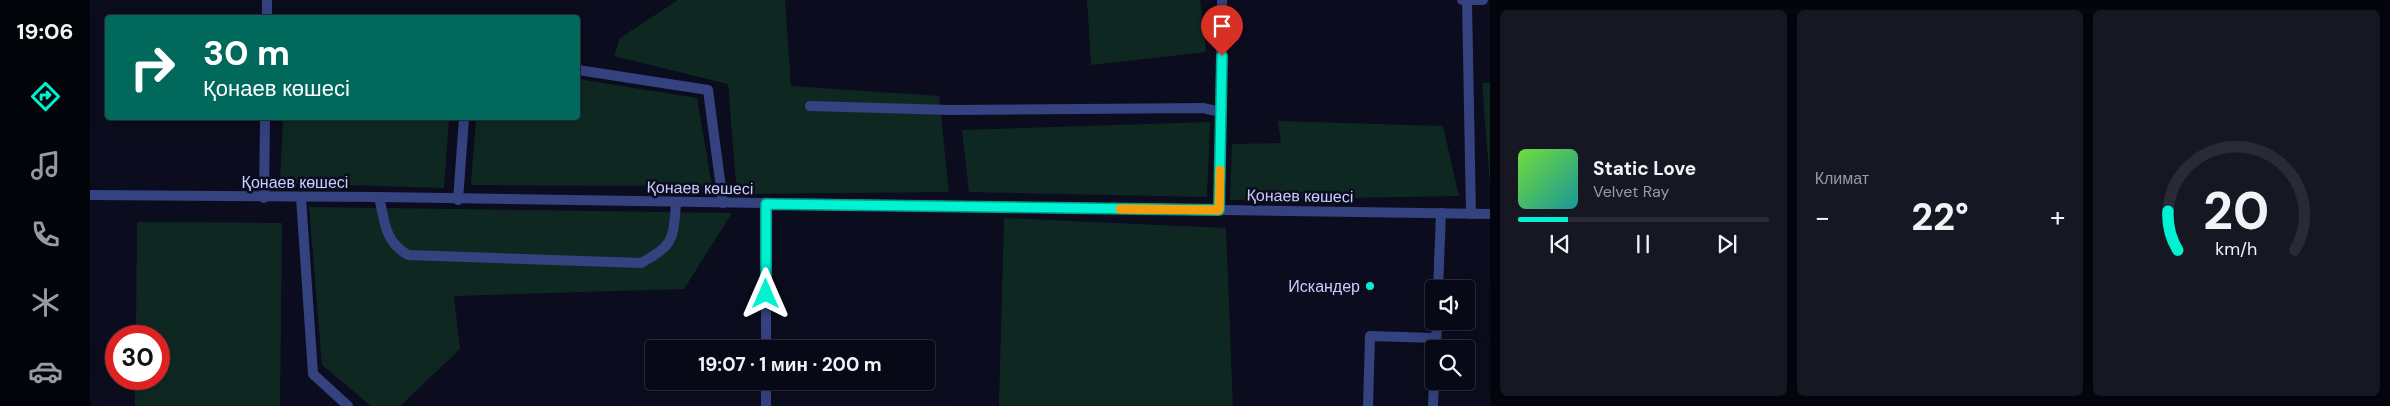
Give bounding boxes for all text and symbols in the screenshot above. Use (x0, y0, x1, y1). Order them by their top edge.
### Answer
pin (1201, 5, 1243, 56)
icon: arrive (1208, 12, 1236, 40)
text: 19:06 (16, 17, 74, 46)
text: 30 m (203, 30, 290, 76)
icon: right (120, 35, 185, 100)
text: Қонаев көшесі (203, 74, 350, 103)
icon: directions (28, 79, 63, 114)
icon: music (28, 148, 63, 183)
text: Static Love (1593, 156, 1696, 181)
text: Климат (1815, 168, 1869, 189)
street label: Қонаев көшесі (242, 172, 348, 193)
street label: Қонаев көшесі (646, 177, 754, 199)
text: 20 (2203, 177, 2270, 245)
text: Velvet Ray (1593, 181, 1669, 202)
street label: Қонаев көшесі (1246, 185, 1354, 207)
text: 22° (1911, 192, 1969, 242)
text: − (1815, 199, 1830, 236)
text: + (2050, 199, 2065, 236)
icon: phone (28, 217, 63, 252)
icon: previous (1546, 230, 1574, 258)
icon: pause (1629, 230, 1657, 258)
icon: next (1713, 230, 1741, 258)
text: km/h (2216, 237, 2258, 261)
position arrow (739, 267, 791, 319)
place label: Искандер (1288, 276, 1360, 297)
marker: Искандер (1364, 280, 1376, 292)
map controls (1425, 280, 1475, 390)
button: sound (1425, 280, 1475, 330)
icon: climate (28, 285, 63, 320)
speed limit sign: 30 (105, 325, 170, 390)
button: search (1425, 340, 1475, 390)
text: 19:07 · 1 мин · 200 m (698, 352, 882, 377)
icon: car (28, 354, 63, 389)

